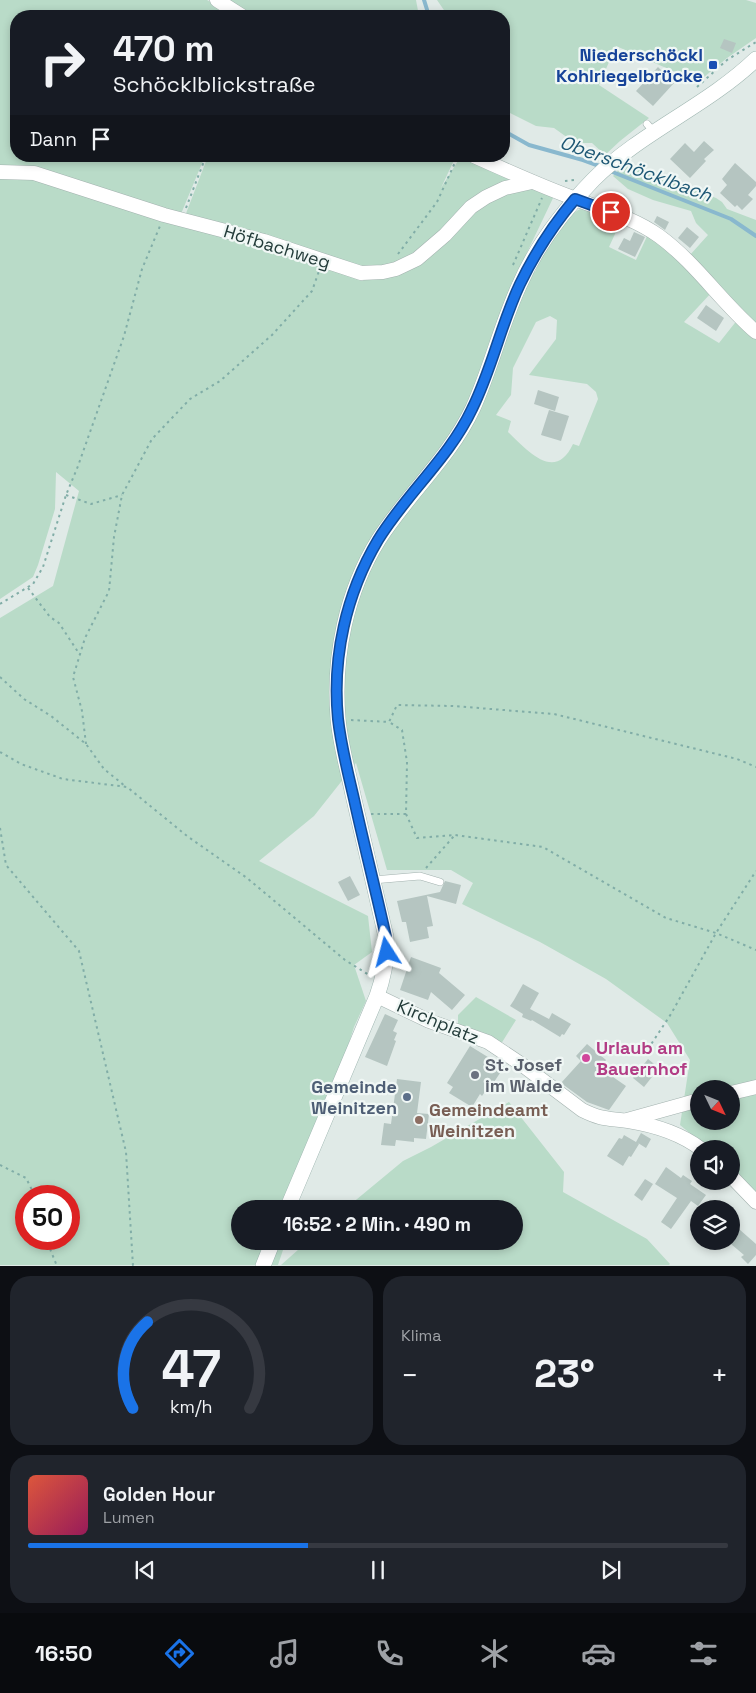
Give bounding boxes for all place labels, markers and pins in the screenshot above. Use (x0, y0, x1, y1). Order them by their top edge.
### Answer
place label: Niederschöckl Kohlriegelbrücke (556, 43, 703, 87)
marker: Niederschöckl Kohlriegelbrücke (707, 59, 719, 71)
pin (590, 191, 632, 233)
place label: Urlaub am Bauernhof (596, 1036, 688, 1080)
marker: Urlaub am Bauernhof (580, 1052, 592, 1064)
place label: St. Josef im Walde (485, 1053, 563, 1097)
marker: St. Josef im Walde (469, 1069, 481, 1081)
place label: Gemeinde Weinitzen (311, 1075, 397, 1119)
marker: Gemeinde Weinitzen (401, 1091, 413, 1103)
place label: Gemeindeamt Weinitzen (429, 1098, 549, 1142)
marker: Gemeindeamt Weinitzen (413, 1114, 425, 1126)

